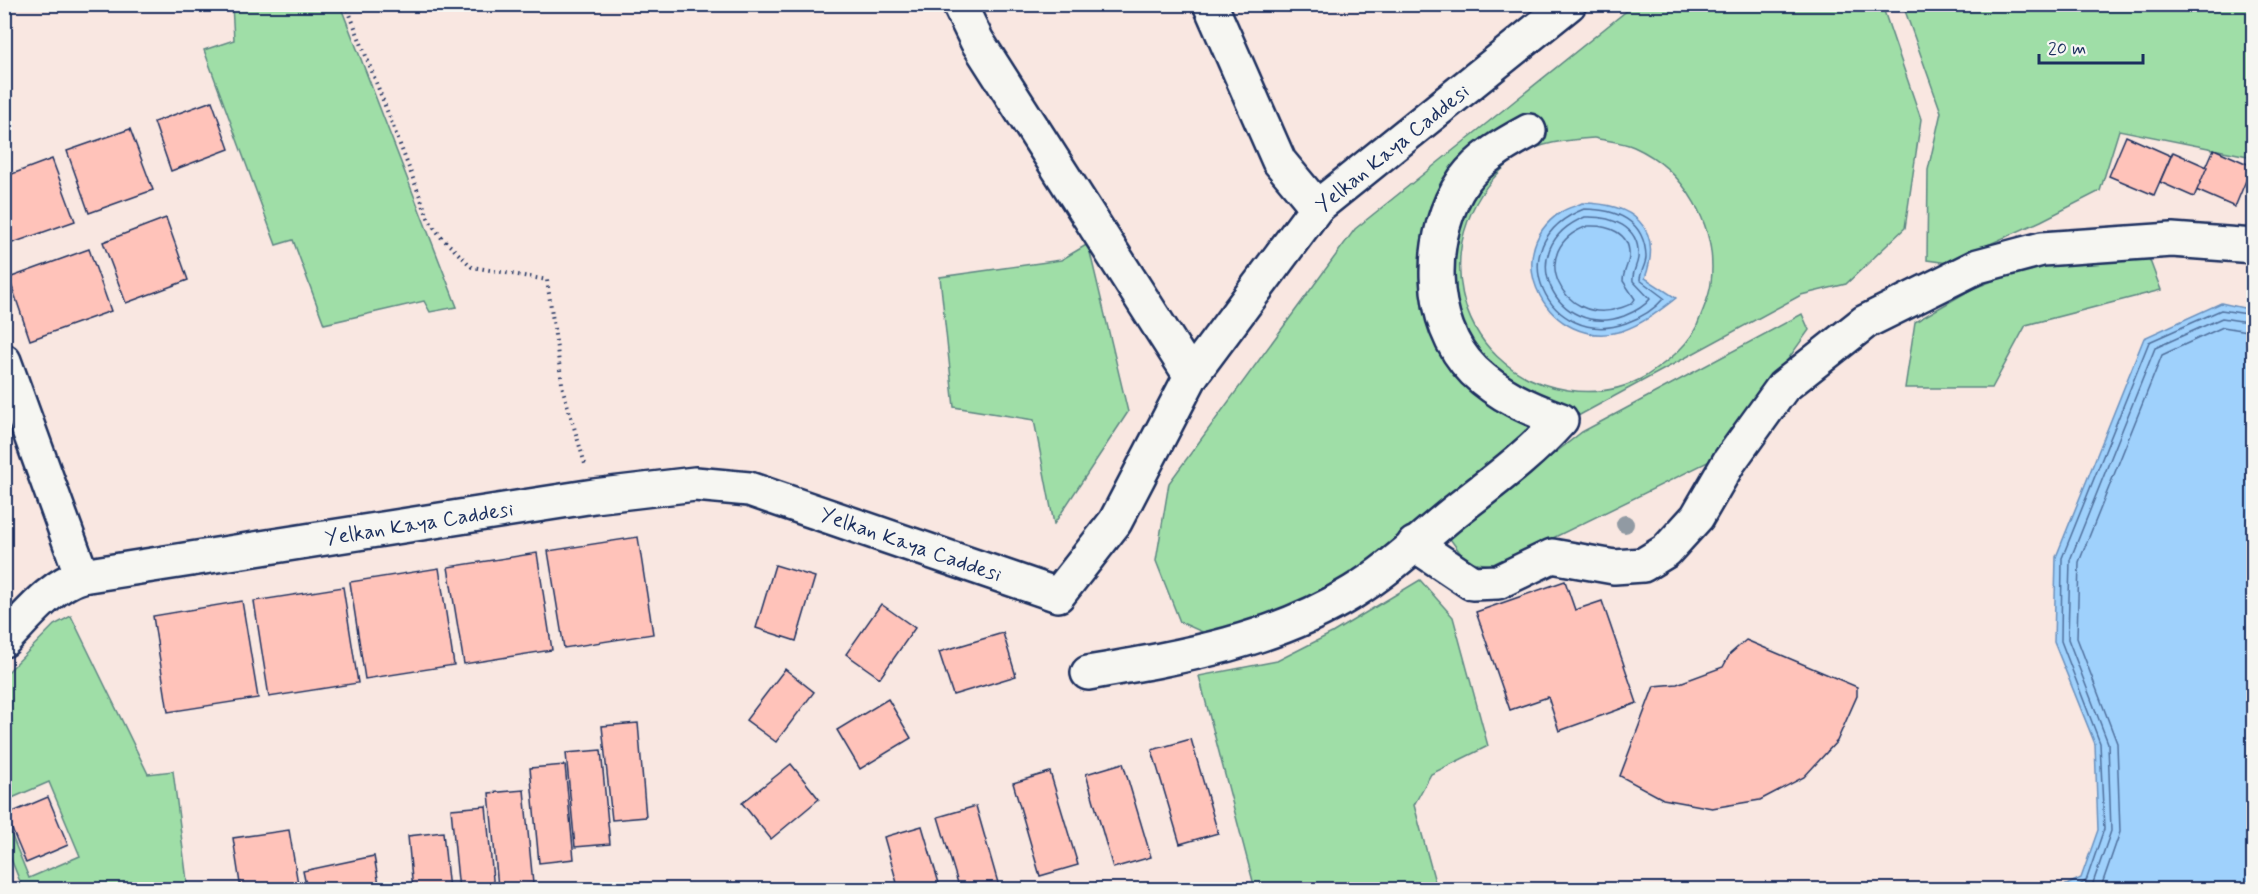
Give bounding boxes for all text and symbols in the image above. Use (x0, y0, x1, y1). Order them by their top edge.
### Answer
scale bar (2039, 27, 2142, 65)
text: 20 m (2048, 37, 2086, 61)
street label: Yelkan Kaya Caddesi (1310, 78, 1476, 220)
street label: Yelkan Kaya Caddesi (323, 495, 516, 553)
street label: Yelkan Kaya Caddesi (816, 501, 1005, 589)

